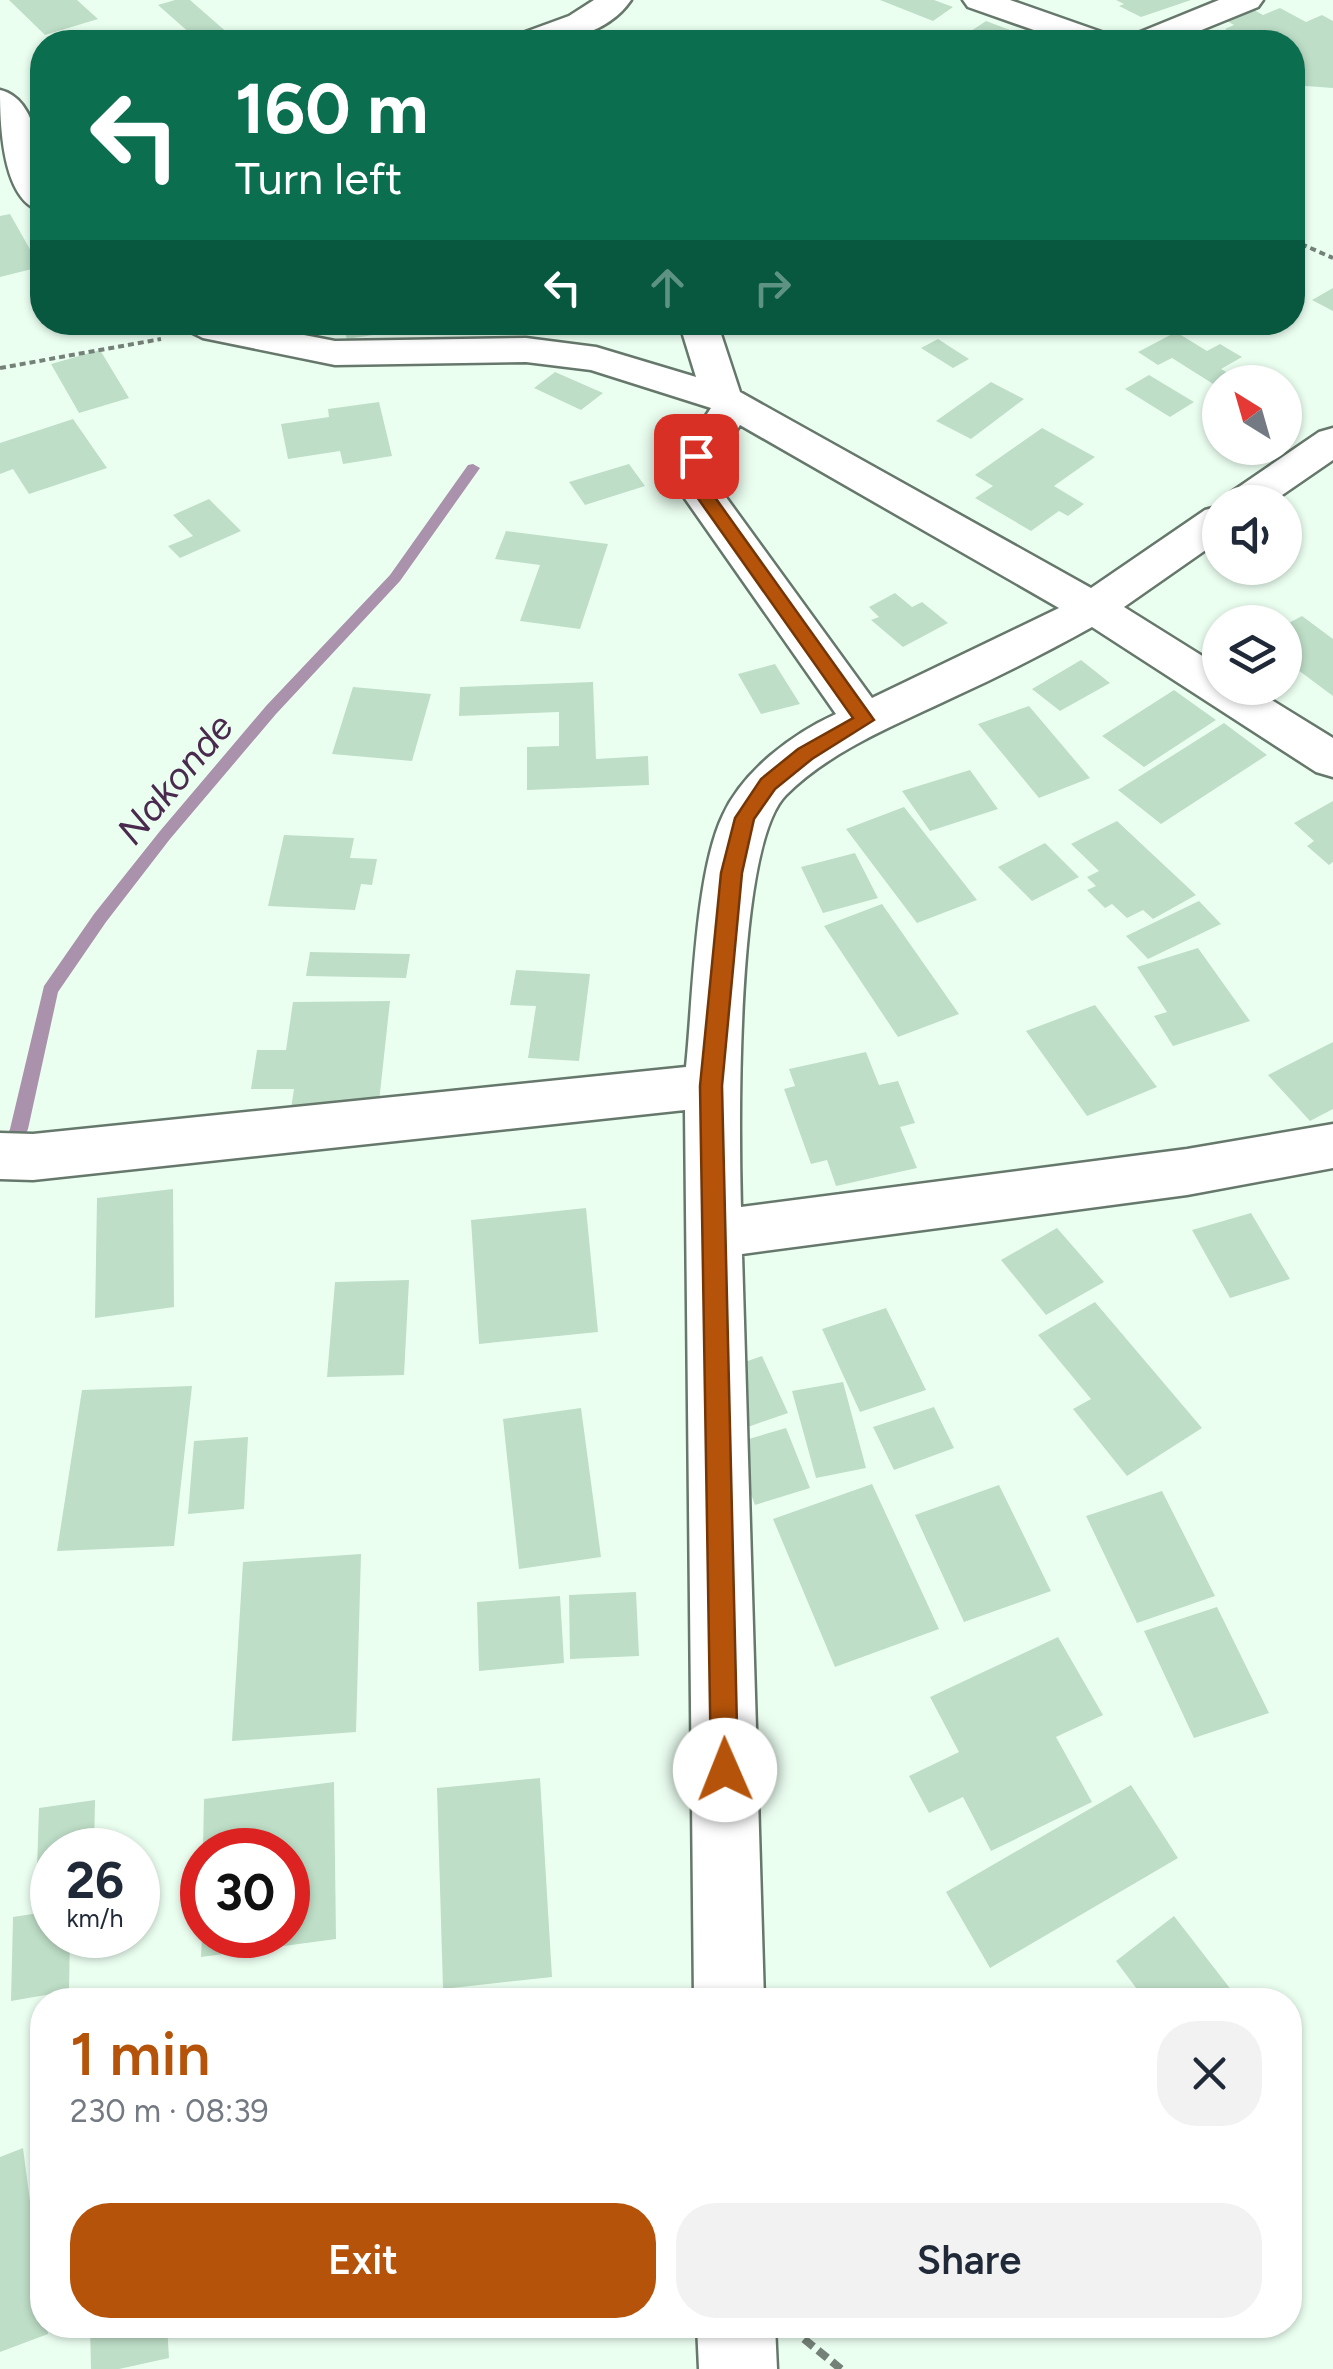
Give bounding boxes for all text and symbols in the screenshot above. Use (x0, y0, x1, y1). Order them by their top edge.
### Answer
text: 160 m (235, 66, 428, 151)
icon: left (70, 70, 200, 200)
text: Turn left (235, 151, 402, 205)
icon: left (535, 260, 590, 315)
icon: ahead (640, 260, 695, 315)
icon: right (745, 260, 800, 315)
north arrow (1202, 365, 1302, 465)
map controls (1202, 365, 1302, 705)
pin (654, 414, 739, 499)
icon: arrive (669, 429, 724, 484)
button: sound (1202, 485, 1302, 585)
button: layers (1202, 605, 1302, 705)
water label: Nakonde (107, 704, 243, 854)
position arrow (673, 1718, 777, 1822)
speed limit sign: 30 (180, 1828, 310, 1958)
text: 26 (66, 1850, 124, 1911)
text: km/h (66, 1903, 124, 1933)
text: 1 min (70, 2018, 210, 2090)
button: close (1157, 2021, 1262, 2126)
text: 230 m · 08:39 (70, 2092, 269, 2130)
button: Exit (70, 2203, 656, 2318)
button: Share (676, 2203, 1262, 2318)

